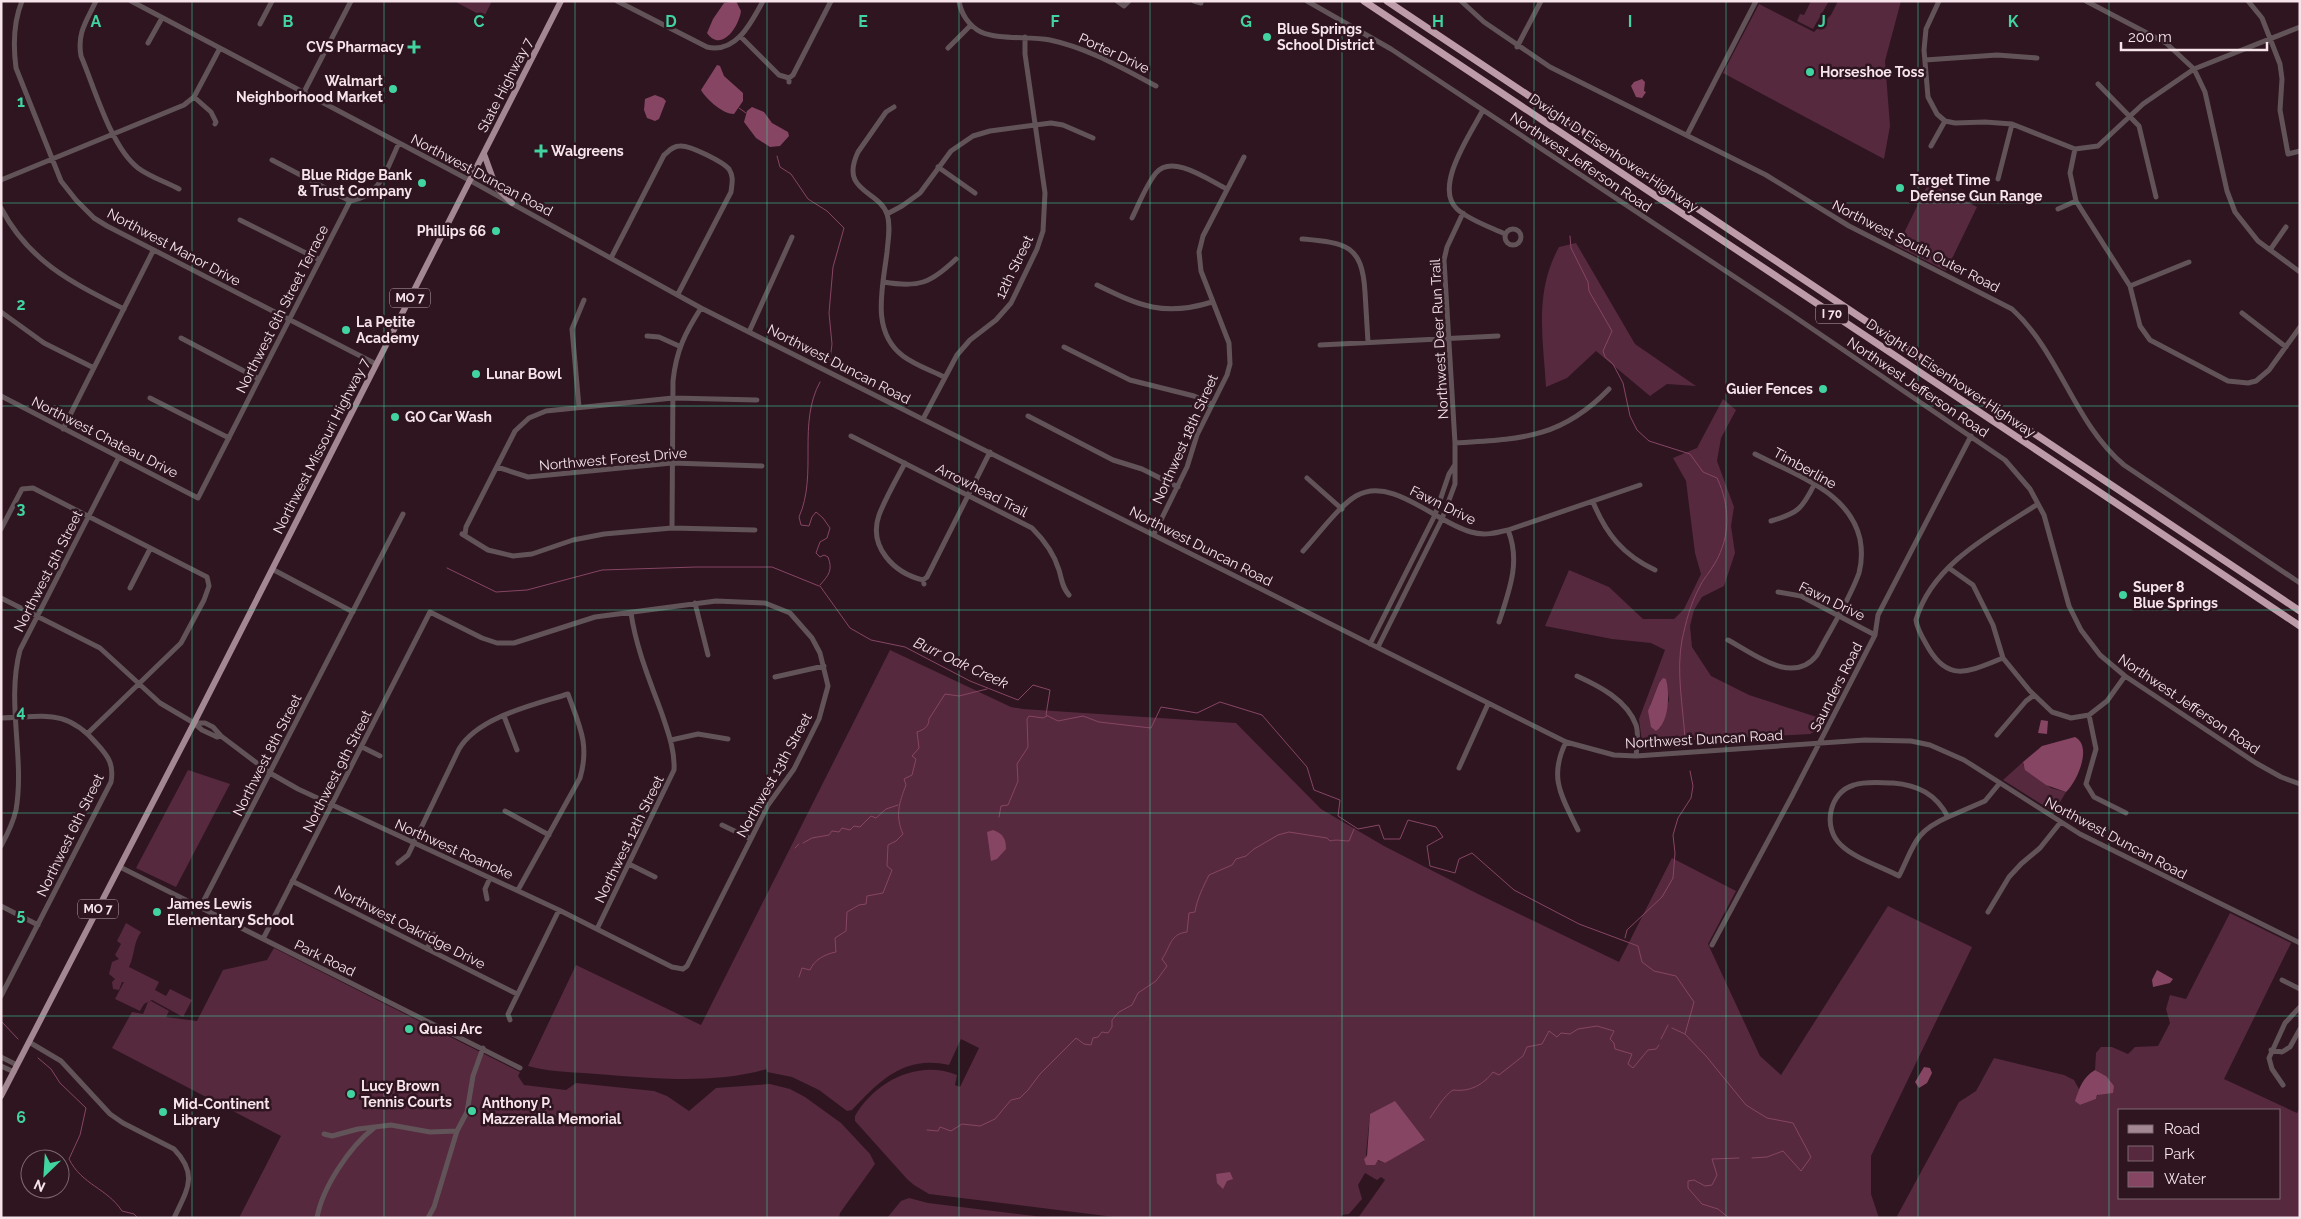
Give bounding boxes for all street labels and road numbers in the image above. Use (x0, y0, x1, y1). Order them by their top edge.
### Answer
street label: Porter Drive (1076, 30, 1152, 76)
street label: State Highway 7 (474, 35, 536, 135)
street label: Dwight D. Eisenhower Highway (1527, 90, 1702, 216)
street label: Northwest Jefferson Road (1507, 109, 1655, 215)
street label: Northwest Duncan Road (408, 131, 556, 219)
street label: Northwest South Outer Road (1830, 197, 2002, 295)
street label: Northwest Manor Drive (105, 205, 243, 289)
street label: Northwest 6th Street Terrace (233, 222, 331, 396)
street label: 12th Street (992, 232, 1036, 301)
street label: Northwest Deer Run Trail (1427, 258, 1451, 420)
road number: MO 7 (390, 288, 430, 308)
road number: I 70 (1816, 304, 1848, 324)
street label: Dwight D. Eisenhower Highway (1864, 315, 2039, 441)
street label: Northwest Duncan Road (765, 321, 913, 407)
street label: Northwest Jefferson Road (1844, 334, 1992, 440)
street label: Northwest Missouri Highway 7 (270, 355, 373, 536)
street label: Northwest 18th Street (1149, 371, 1221, 506)
street label: Northwest Chateau Drive (29, 393, 181, 481)
street label: Timberline (1771, 444, 1839, 492)
street label: Northwest Forest Drive (538, 445, 688, 473)
street label: Arrowhead Trail (933, 460, 1031, 520)
street label: Fawn Drive (1407, 482, 1479, 528)
street label: Northwest Duncan Road (1127, 503, 1275, 589)
street label: Northwest 5th Street (10, 507, 86, 634)
street label: Fawn Drive (1796, 578, 1868, 624)
street label: Saunders Road (1807, 640, 1865, 734)
street label: Northwest Jefferson Road (2115, 651, 2263, 757)
street label: Northwest 8th Street (229, 691, 305, 819)
street label: Northwest 9th Street (299, 707, 375, 835)
street label: Northwest 13th Street (733, 710, 815, 840)
street label: Northwest Duncan Road (1625, 727, 1783, 751)
street label: Northwest 6th Street (33, 771, 107, 899)
street label: Northwest 12th Street (591, 773, 667, 905)
street label: Northwest Duncan Road (2042, 794, 2190, 882)
street label: Northwest Roanoke (392, 816, 516, 882)
street label: Northwest Oakridge Drive (332, 882, 488, 972)
road number: MO 7 (78, 900, 118, 919)
street label: Park Road (292, 936, 358, 980)

